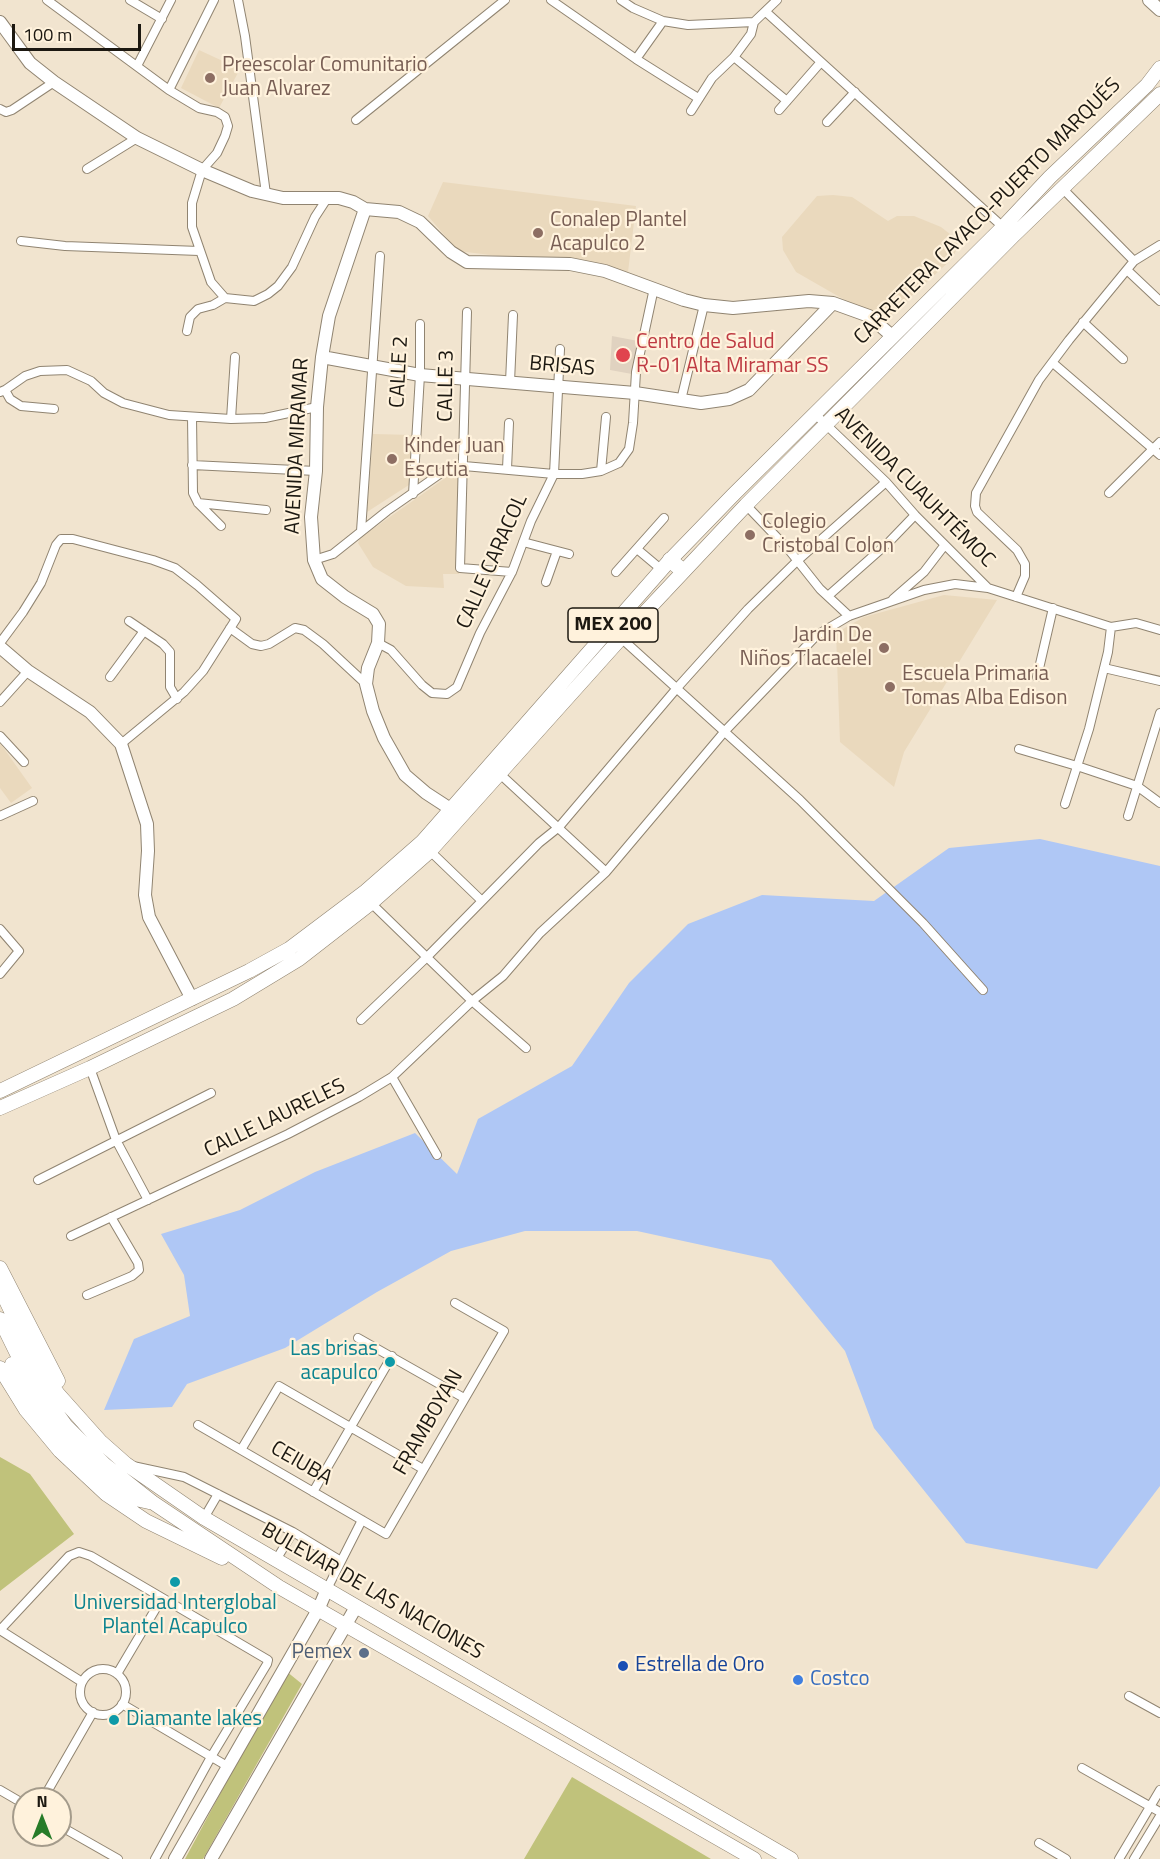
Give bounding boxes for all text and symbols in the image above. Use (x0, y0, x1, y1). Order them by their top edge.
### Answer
scale bar (15, 12, 144, 50)
text: 100 m (23, 21, 72, 48)
place label: Preescolar Comunitario Juan Alvarez (222, 53, 428, 103)
marker: Preescolar Comunitario Juan Alvarez (203, 71, 217, 85)
street label: CARRETERA CAYACO-PUERTO MARQUÉS (849, 73, 1127, 351)
place label: Conalep Plantel Acapulco 2 (550, 208, 687, 258)
marker: Conalep Plantel Acapulco 2 (531, 226, 545, 240)
place label: Centro de Salud R-01 Alta Miramar SS (636, 330, 829, 380)
street label: CALLE 2 (386, 335, 414, 409)
marker: Centro de Salud R-01 Alta Miramar SS (614, 346, 632, 364)
street label: CALLE 3 (434, 350, 460, 422)
street label: BRISAS (528, 352, 596, 382)
street label: AVENIDA MIRAMAR (281, 357, 315, 535)
street label: AVENIDA CUAUHTÉMOC (829, 403, 999, 573)
place label: Kinder Juan Escutia (404, 434, 504, 484)
marker: Kinder Juan Escutia (385, 452, 399, 466)
street label: CALLE CARACOL (452, 491, 534, 633)
place label: Colegio Cristobal Colon (762, 510, 894, 560)
marker: Colegio Cristobal Colon (743, 528, 757, 542)
road number: MEX 200 (568, 608, 658, 642)
place label: Jardin De Niños Tlacaelel (739, 623, 872, 673)
marker: Jardin De Niños Tlacaelel (877, 641, 891, 655)
place label: Escuela Primaria Tomas Alba Edison (902, 662, 1068, 712)
marker: Escuela Primaria Tomas Alba Edison (883, 680, 897, 694)
street label: CALLE LAURELES (200, 1074, 350, 1164)
place label: Las brisas acapulco (290, 1337, 378, 1387)
marker: Las brisas acapulco (383, 1355, 397, 1369)
street label: FRAMBOYAN (389, 1366, 469, 1480)
street label: CEIUBA (266, 1436, 336, 1492)
street label: BULEVAR DE LAS NACIONES (257, 1518, 487, 1666)
marker: Universidad Interglobal Plantel Acapulco (168, 1575, 182, 1589)
place label: Universidad Interglobal Plantel Acapulco (73, 1591, 277, 1641)
place label: Pemex (291, 1640, 352, 1666)
marker: Pemex (357, 1646, 371, 1660)
place label: Estrella de Oro (635, 1653, 765, 1679)
marker: Estrella de Oro (616, 1659, 630, 1673)
place label: Costco (810, 1667, 870, 1693)
marker: Costco (791, 1673, 805, 1687)
place label: Diamante lakes (126, 1707, 262, 1733)
marker: Diamante lakes (107, 1713, 121, 1727)
north arrow (12, 1787, 72, 1847)
text: N (36, 1789, 48, 1813)

